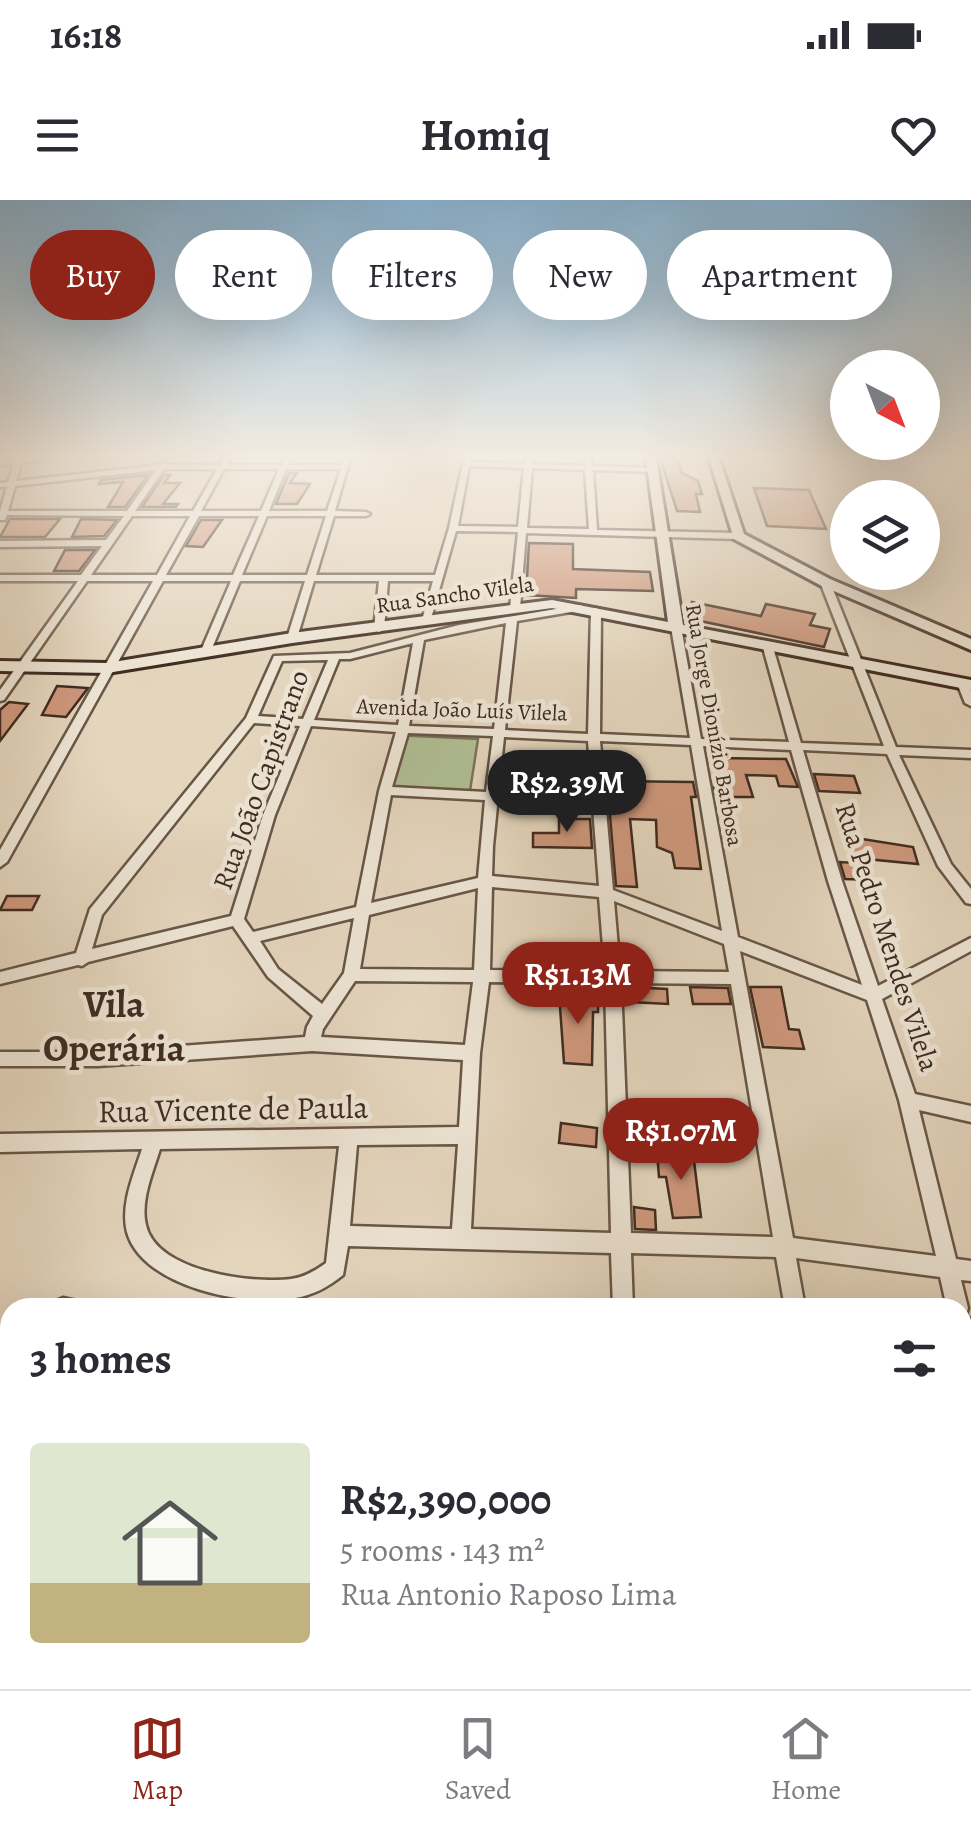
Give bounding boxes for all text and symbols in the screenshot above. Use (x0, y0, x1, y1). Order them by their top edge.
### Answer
text: 16:18 (50, 9, 122, 61)
text: Homiq (420, 104, 551, 166)
icon: menu (30, 108, 85, 163)
icon: heart (886, 108, 941, 163)
chip: Buy (30, 230, 155, 320)
chip: Rent (175, 230, 312, 320)
chip: Filters (332, 230, 493, 320)
chip: New (513, 230, 647, 320)
chip: Apartment (667, 230, 892, 320)
north arrow (830, 350, 940, 460)
map controls (830, 350, 940, 590)
button: layers (830, 480, 940, 590)
street label: Rua Sancho Vilela (374, 569, 536, 621)
street label: Rua Jorge Dionízio Barbosa (678, 601, 750, 849)
street label: Rua João Capistrano (204, 665, 318, 895)
street label: Avenida João Luís Vilela (355, 691, 569, 729)
pin: R$2.39M (475, 750, 659, 835)
text: R$2.39M (509, 760, 625, 804)
street label: Rua Pedro Mendes Vilela (826, 798, 948, 1076)
pin: R$1.13M (486, 942, 670, 1027)
text: R$1.13M (524, 952, 632, 996)
district label: Vila Operária (43, 978, 186, 1074)
street label: Rua Vicente de Paula (97, 1085, 369, 1133)
pin: R$1.07M (589, 1098, 773, 1183)
text: R$1.07M (625, 1108, 737, 1152)
text: 3 homes (30, 1330, 172, 1387)
icon: filters (887, 1331, 942, 1386)
text: R$2,390,000 (340, 1471, 551, 1528)
icon: home (110, 1483, 230, 1603)
text: 5 rooms · 143 m² (340, 1528, 545, 1572)
text: Rua Antonio Raposo Lima (340, 1572, 677, 1616)
tab: Map (130, 1711, 185, 1809)
tab: Saved (445, 1711, 511, 1809)
tab: Home (771, 1711, 841, 1809)

